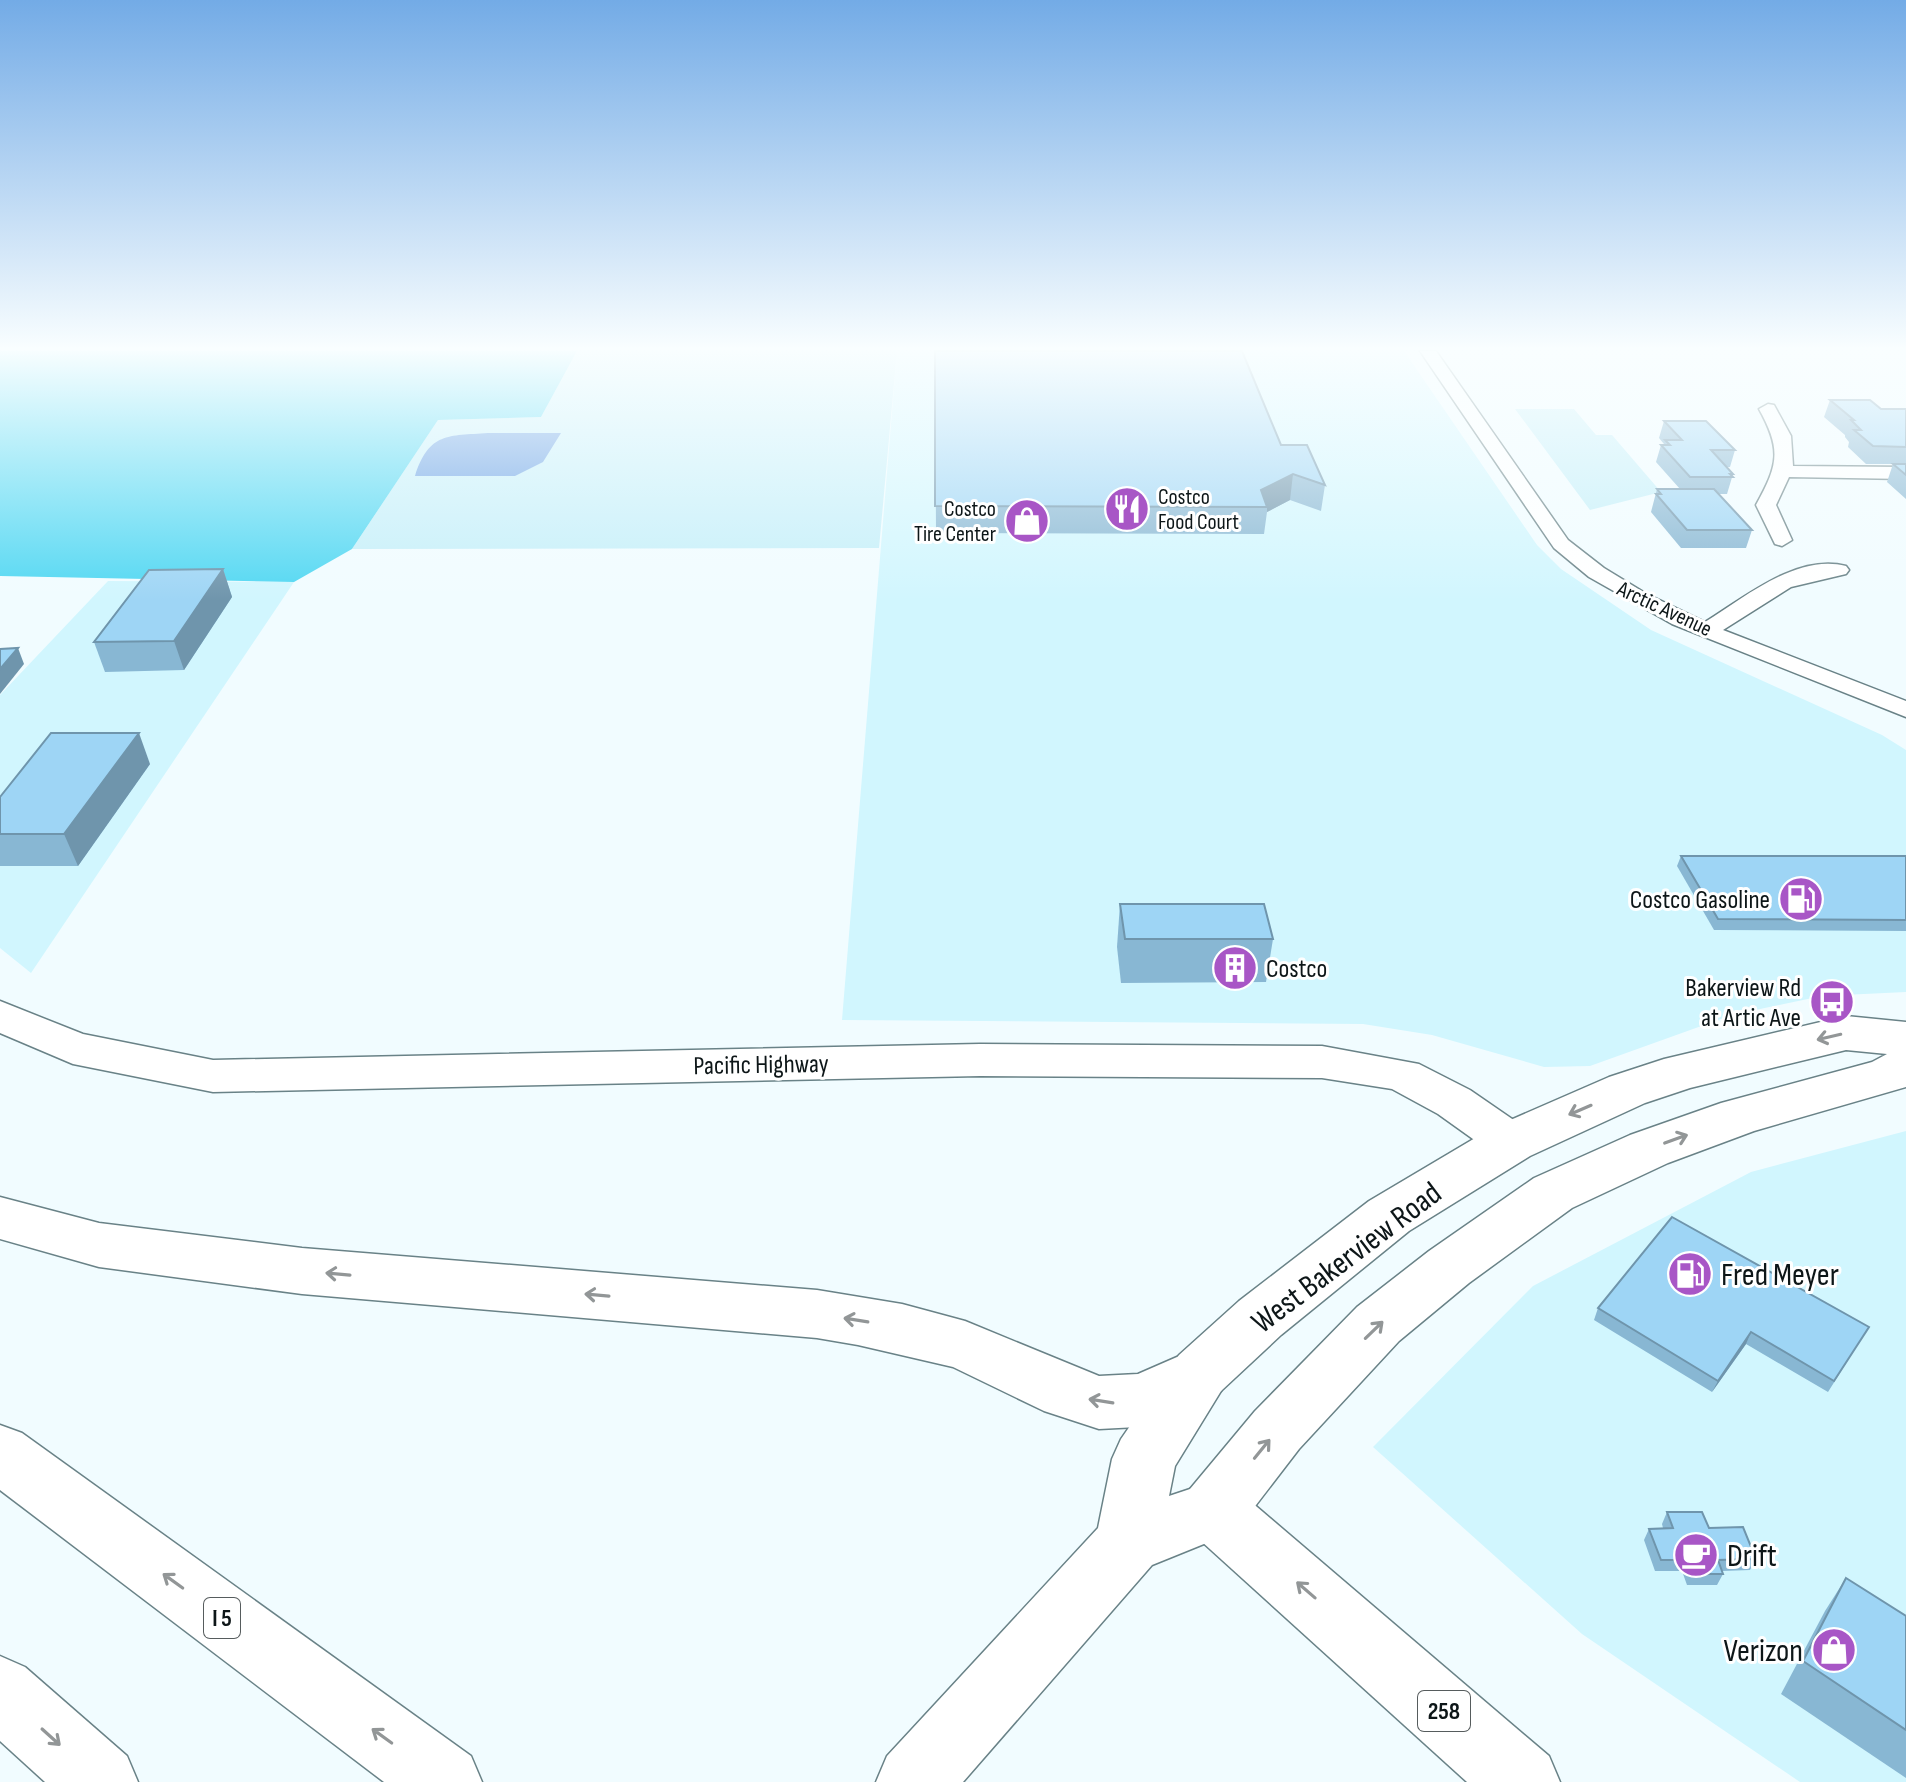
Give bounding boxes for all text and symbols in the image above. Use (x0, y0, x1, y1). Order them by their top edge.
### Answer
place label: Costco Food Court (1158, 484, 1239, 536)
restaurant icon: Costco Food Court (1103, 485, 1151, 533)
place label: Costco Tire Center (914, 496, 996, 548)
shop icon: Costco Tire Center (1003, 497, 1051, 545)
street label: Arctic Avenue (1612, 575, 1716, 643)
fuel station icon: Costco Gasoline (1777, 875, 1825, 923)
place label: Costco Gasoline (1630, 885, 1770, 916)
building icon: Costco (1211, 944, 1259, 992)
place label: Costco (1266, 954, 1327, 985)
place label: Bakerview Rd at Artic Ave (1685, 973, 1801, 1034)
bus stop icon: Bakerview Rd at Artic Ave (1808, 978, 1856, 1026)
one-way arrow (1816, 1030, 1842, 1045)
street label: Pacific Highway (693, 1049, 829, 1082)
one-way arrow (1568, 1103, 1593, 1118)
one-way arrow (1663, 1131, 1688, 1145)
street label: West Bakerview Road (1244, 1174, 1450, 1342)
fuel station icon: Fred Meyer (1666, 1250, 1714, 1298)
place label: Fred Meyer (1721, 1256, 1839, 1295)
one-way arrow (325, 1266, 352, 1281)
one-way arrow (584, 1288, 611, 1303)
one-way arrow (844, 1312, 869, 1327)
one-way arrow (1364, 1320, 1384, 1339)
one-way arrow (1089, 1393, 1115, 1408)
one-way arrow (1253, 1439, 1271, 1460)
cafe icon: Drift (1672, 1531, 1720, 1579)
place label: Drift (1727, 1537, 1777, 1576)
one-way arrow (163, 1573, 184, 1590)
one-way arrow (1296, 1581, 1317, 1599)
road number: I 5 (204, 1598, 240, 1638)
shop icon: Verizon (1810, 1626, 1858, 1674)
place label: Verizon (1724, 1632, 1803, 1671)
road number: 258 (1418, 1691, 1470, 1731)
one-way arrow (372, 1727, 393, 1744)
one-way arrow (40, 1728, 60, 1746)

